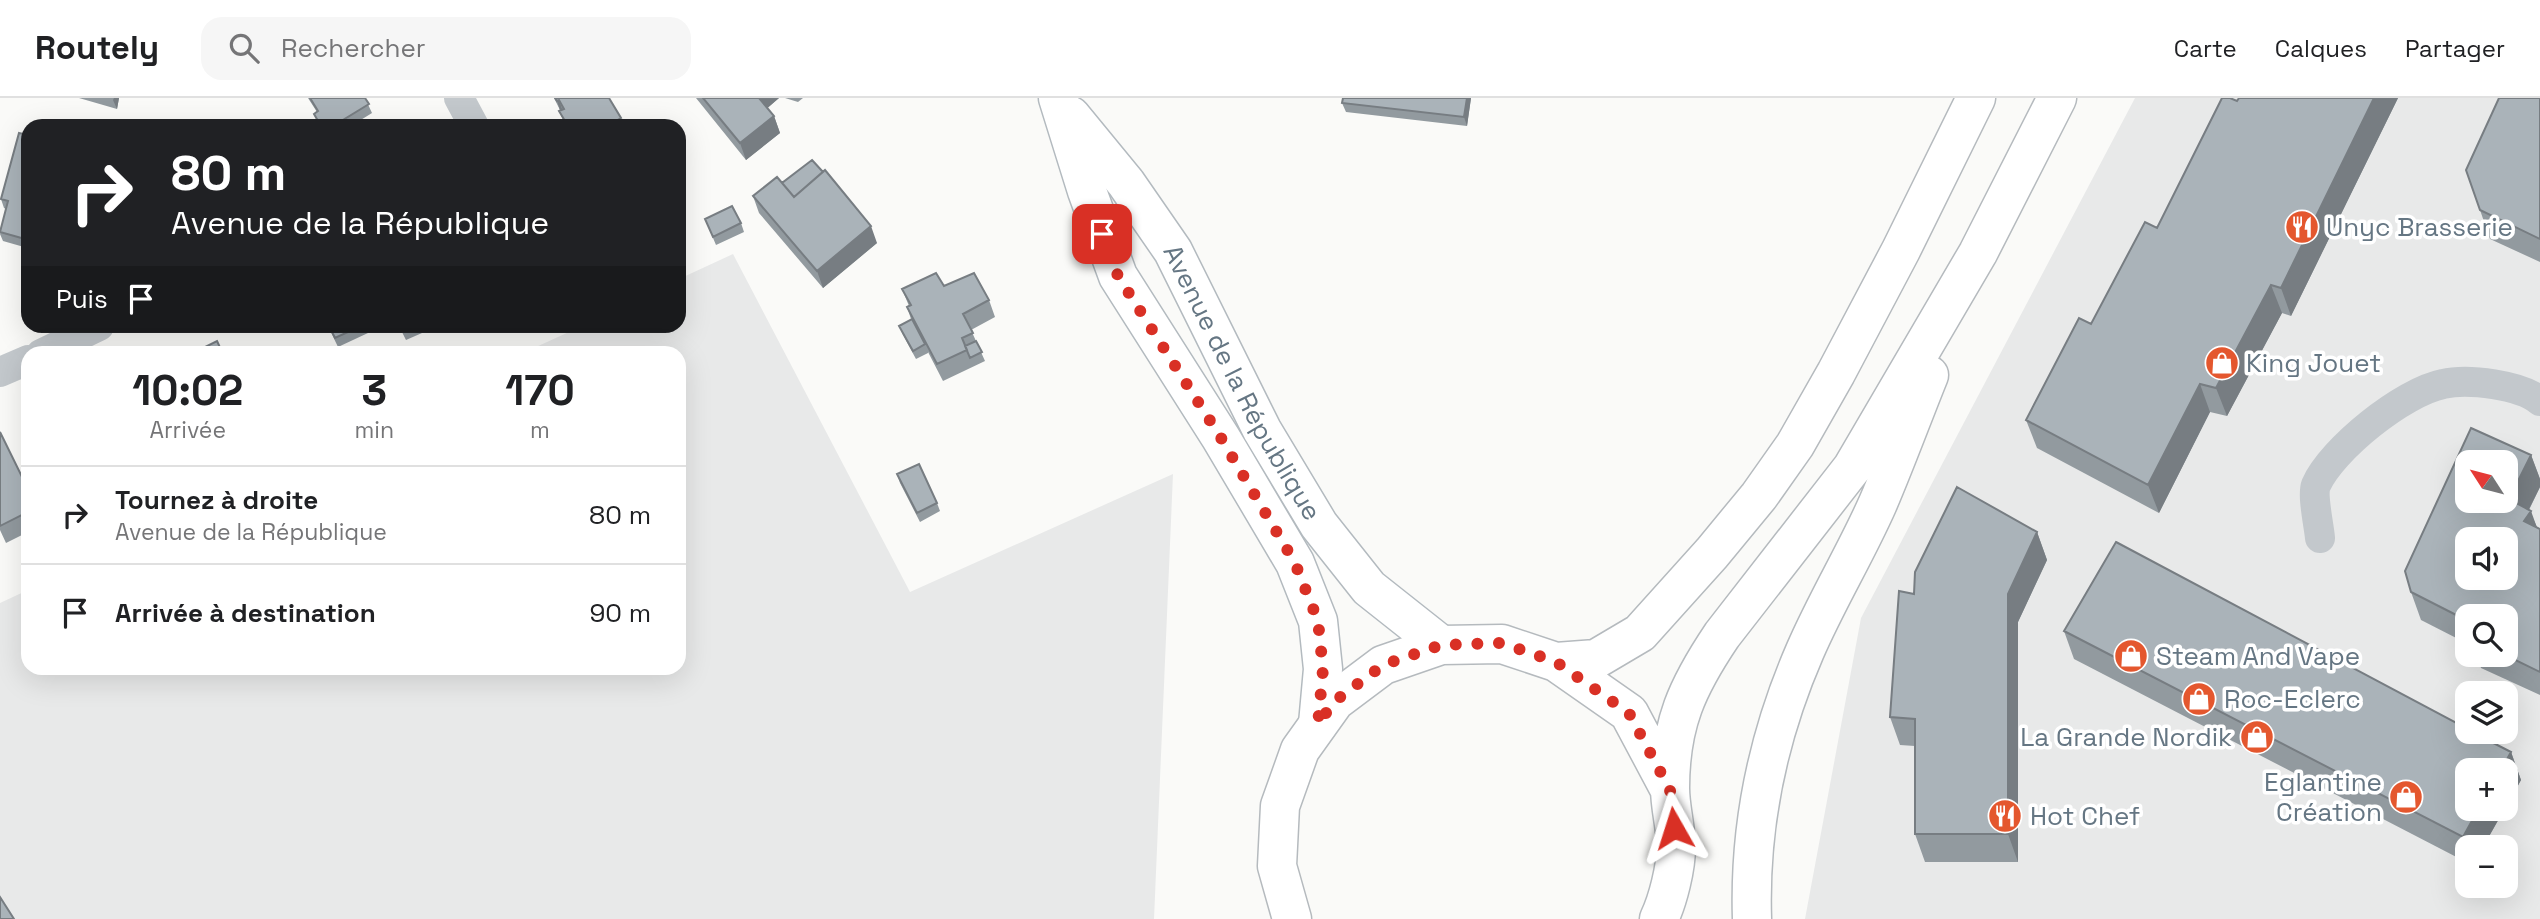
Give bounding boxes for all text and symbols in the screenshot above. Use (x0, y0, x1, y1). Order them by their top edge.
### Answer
search box (201, 17, 691, 80)
text: Routely (35, 27, 159, 69)
icon: search (225, 29, 263, 67)
text: Rechercher (281, 31, 426, 65)
text: Carte (2174, 33, 2237, 64)
text: Calques (2275, 33, 2367, 64)
text: Partager (2405, 33, 2505, 64)
text: 80 m (171, 142, 286, 204)
icon: right (56, 147, 147, 238)
text: Avenue de la République (171, 203, 549, 243)
pin (1072, 204, 1132, 264)
restaurant icon: Unyc Brasserie (2283, 208, 2321, 246)
place label: Unyc Brasserie (2326, 210, 2513, 244)
icon: arrive (1083, 215, 1121, 253)
street label: Avenue de la République (1156, 239, 1329, 527)
icon: arrive (122, 280, 160, 318)
text: Puis (56, 282, 108, 316)
shop icon: King Jouet (2203, 344, 2241, 382)
place label: King Jouet (2246, 346, 2381, 380)
text: 10:02 (132, 364, 243, 417)
text: 3 (362, 364, 387, 417)
text: 170 (505, 364, 575, 417)
text: Arrivée (149, 415, 226, 445)
text: min (355, 415, 394, 445)
text: m (530, 415, 550, 445)
north arrow (2455, 450, 2518, 513)
map controls (2455, 450, 2518, 898)
text: Tournez à droite (115, 483, 318, 517)
icon: right (56, 496, 94, 534)
text: 80 m (589, 498, 651, 532)
text: Avenue de la République (115, 517, 387, 547)
button: sound (2455, 527, 2518, 590)
icon: arrive (56, 594, 94, 632)
text: Arrivée à destination (115, 596, 376, 630)
text: 90 m (589, 596, 651, 630)
button: search (2455, 604, 2518, 667)
shop icon: Steam And Vape (2112, 637, 2150, 675)
place label: Steam And Vape (2156, 639, 2360, 673)
shop icon: Roc-Eclerc (2180, 680, 2218, 718)
button: layers (2455, 681, 2518, 744)
place label: Roc-Eclerc (2224, 682, 2361, 716)
shop icon: La Grande Nordik (2238, 718, 2276, 756)
place label: La Grande Nordik (2020, 720, 2232, 754)
button: + (2455, 758, 2518, 821)
place label: Eglantine Création (2264, 765, 2382, 829)
shop icon: Eglantine Création (2387, 778, 2425, 816)
position arrow (1637, 791, 1711, 865)
restaurant icon: Hot Chef (1986, 797, 2024, 835)
place label: Hot Chef (2030, 799, 2140, 833)
button: − (2455, 835, 2518, 898)

